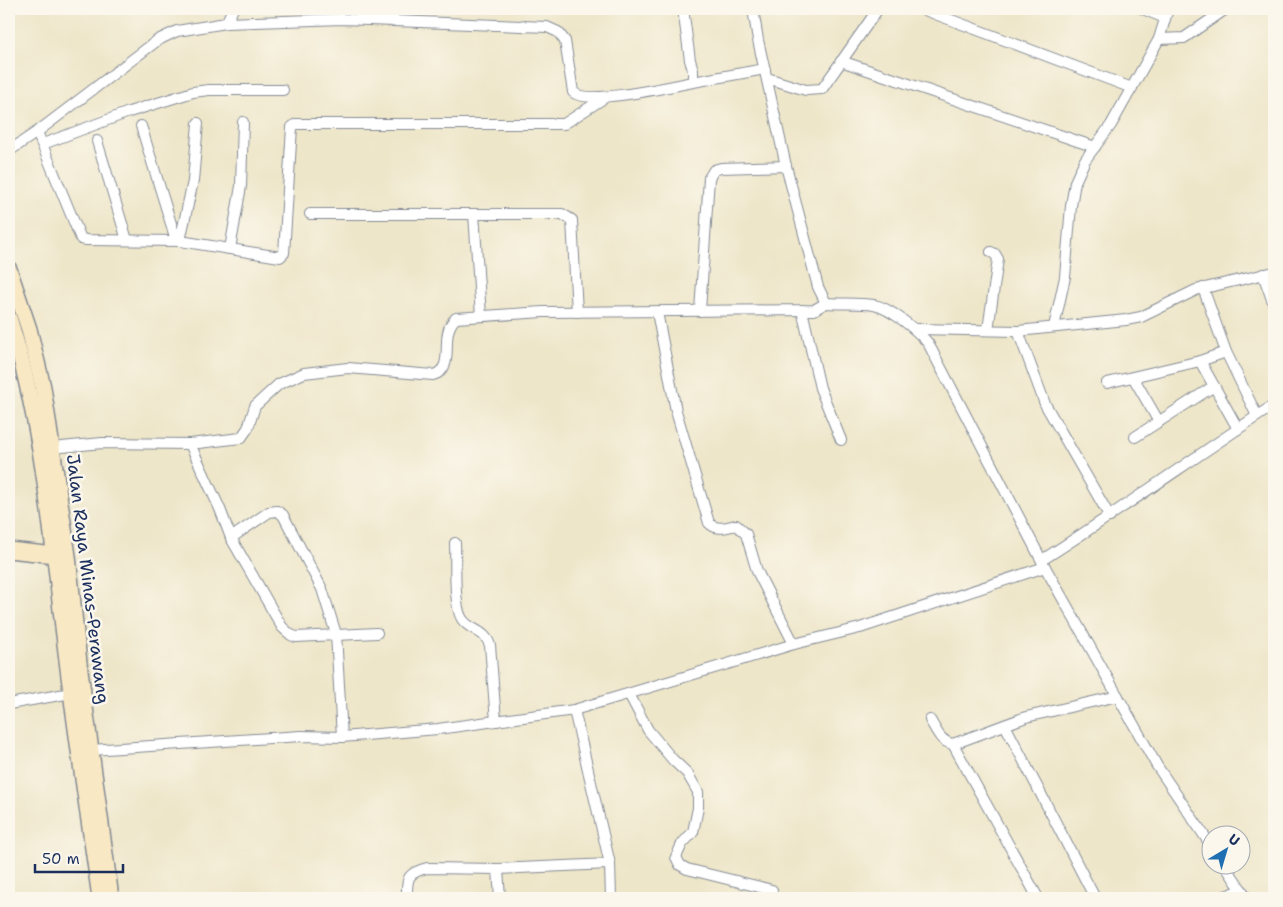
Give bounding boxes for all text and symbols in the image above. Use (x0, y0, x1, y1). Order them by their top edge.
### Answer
street label: Jalan Raya Minas-Perawang (61, 452, 115, 706)
north arrow (1200, 824, 1250, 874)
text: U (1225, 830, 1243, 850)
scale bar (35, 842, 122, 874)
text: 50 m (42, 849, 80, 869)

